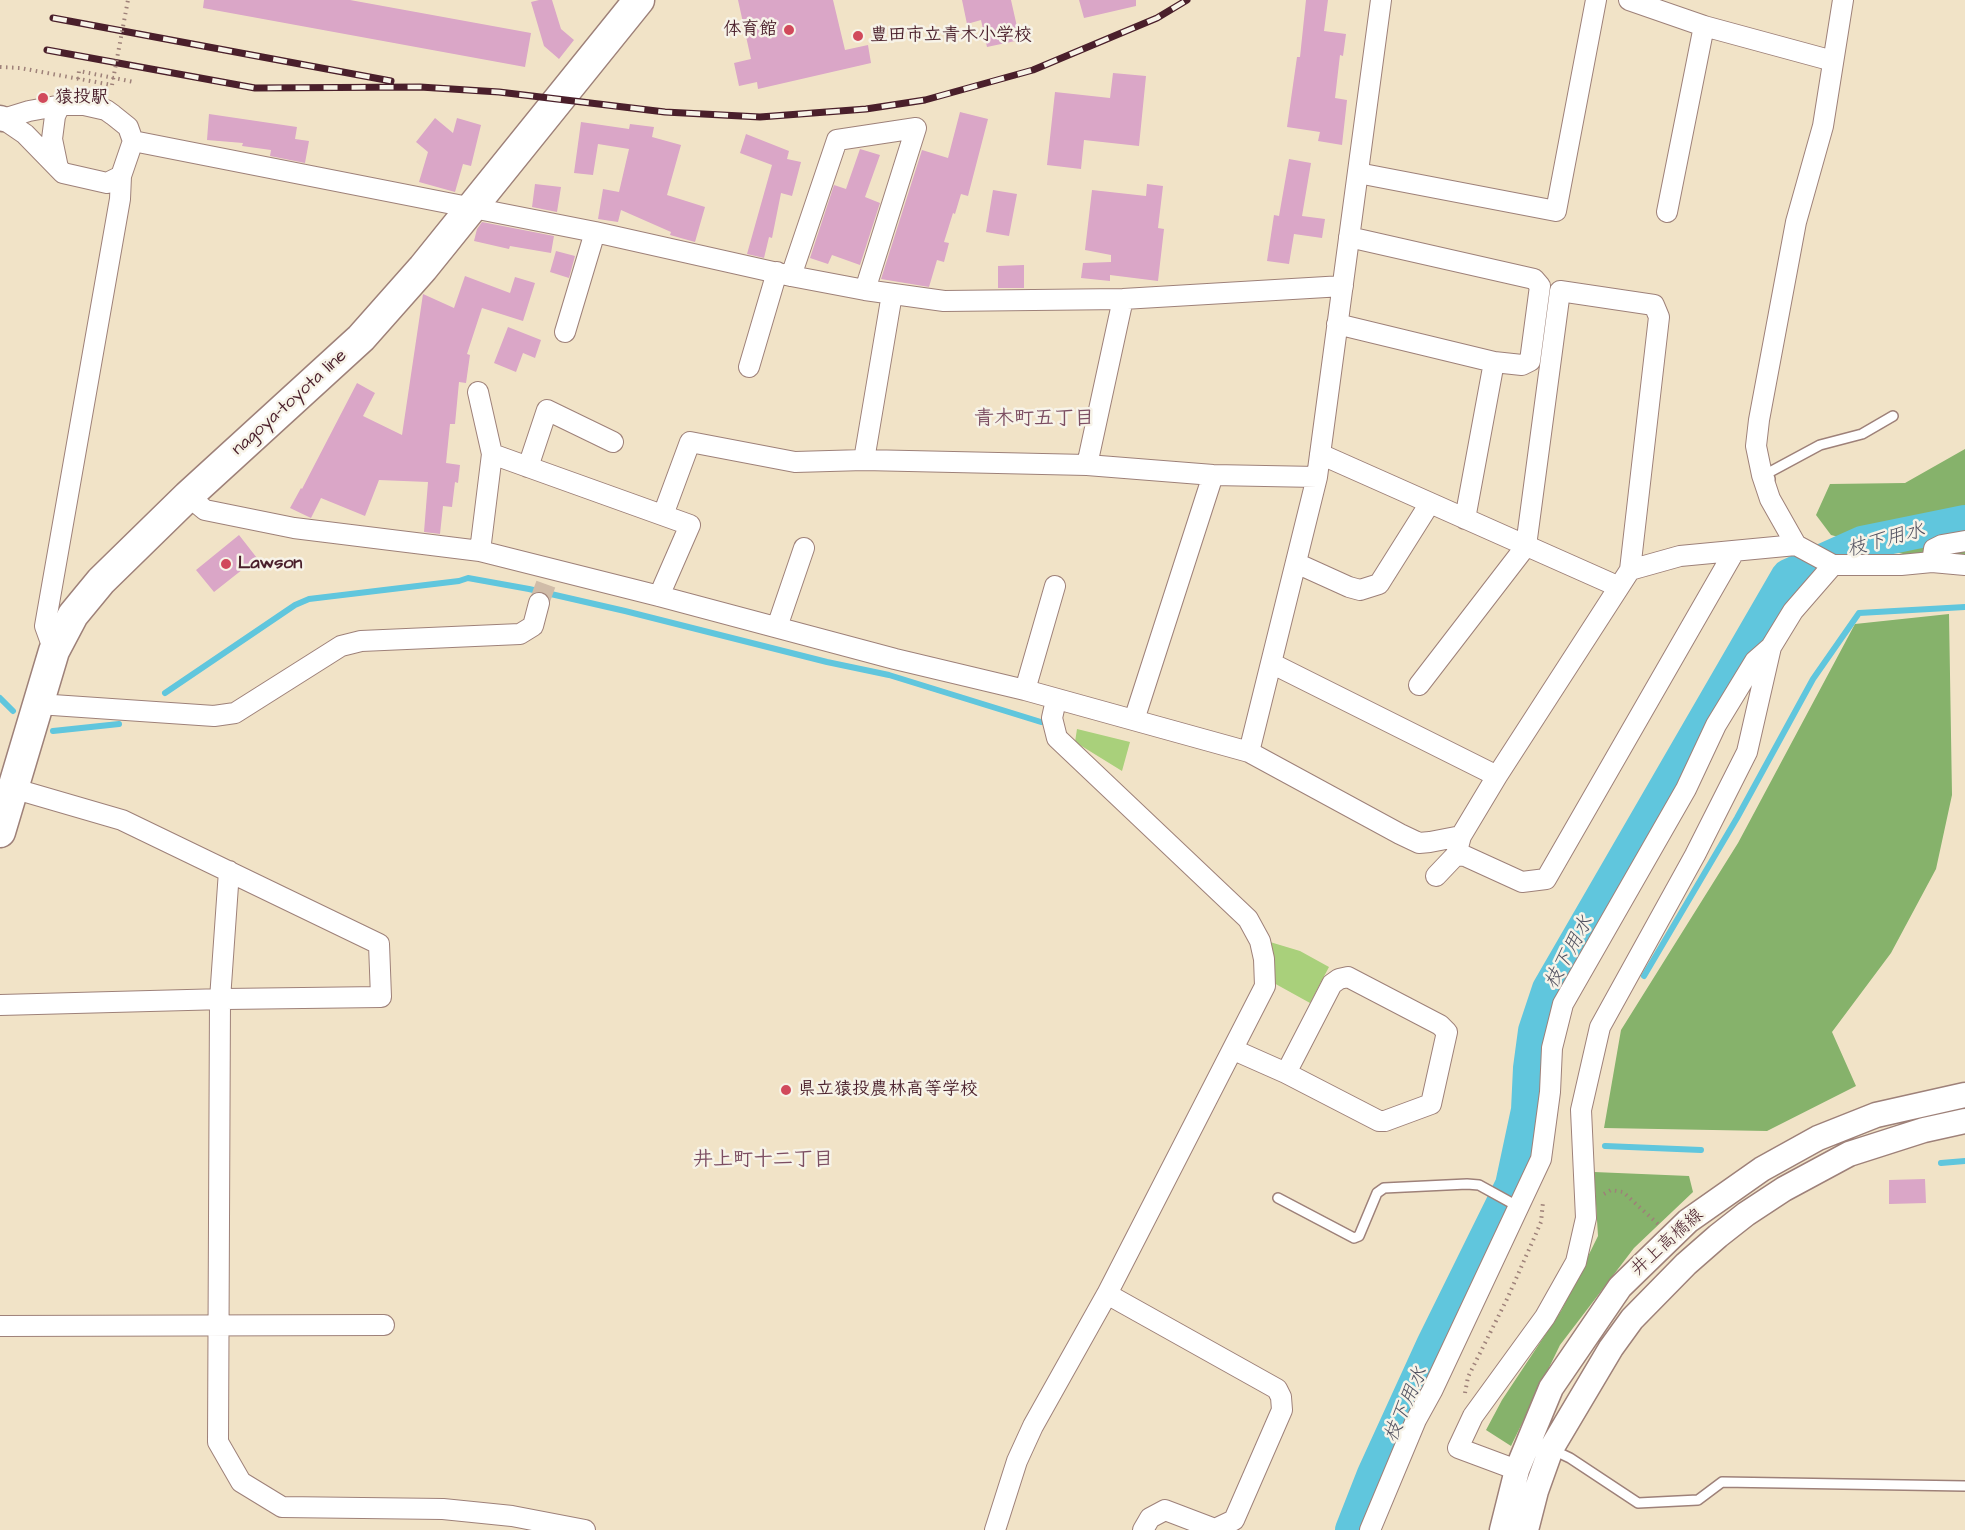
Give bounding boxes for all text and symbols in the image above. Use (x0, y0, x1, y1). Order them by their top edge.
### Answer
place label: 体育館 (723, 19, 777, 41)
marker: 体育館 (782, 23, 796, 37)
place label: 豊田市立青木小学校 (870, 25, 1032, 47)
marker: 豊田市立青木小学校 (851, 29, 865, 43)
place label: 猿投駅 (55, 87, 109, 109)
marker: 猿投駅 (36, 91, 50, 105)
street label: nagoya-toyota line (228, 346, 352, 460)
district label: 青木町五丁目 (974, 408, 1094, 432)
water label: 枝下用水 (1844, 519, 1928, 563)
place label: Lawson (238, 553, 302, 575)
marker: Lawson (219, 557, 233, 571)
water label: 枝下用水 (1540, 912, 1600, 994)
place label: 県立猿投農林高等学校 (798, 1079, 978, 1101)
marker: 県立猿投農林高等学校 (779, 1083, 793, 1097)
district label: 井上町十二丁目 (693, 1149, 833, 1173)
street label: 井上高橋線 (1627, 1205, 1709, 1281)
water label: 枝下用水 (1380, 1364, 1434, 1446)

